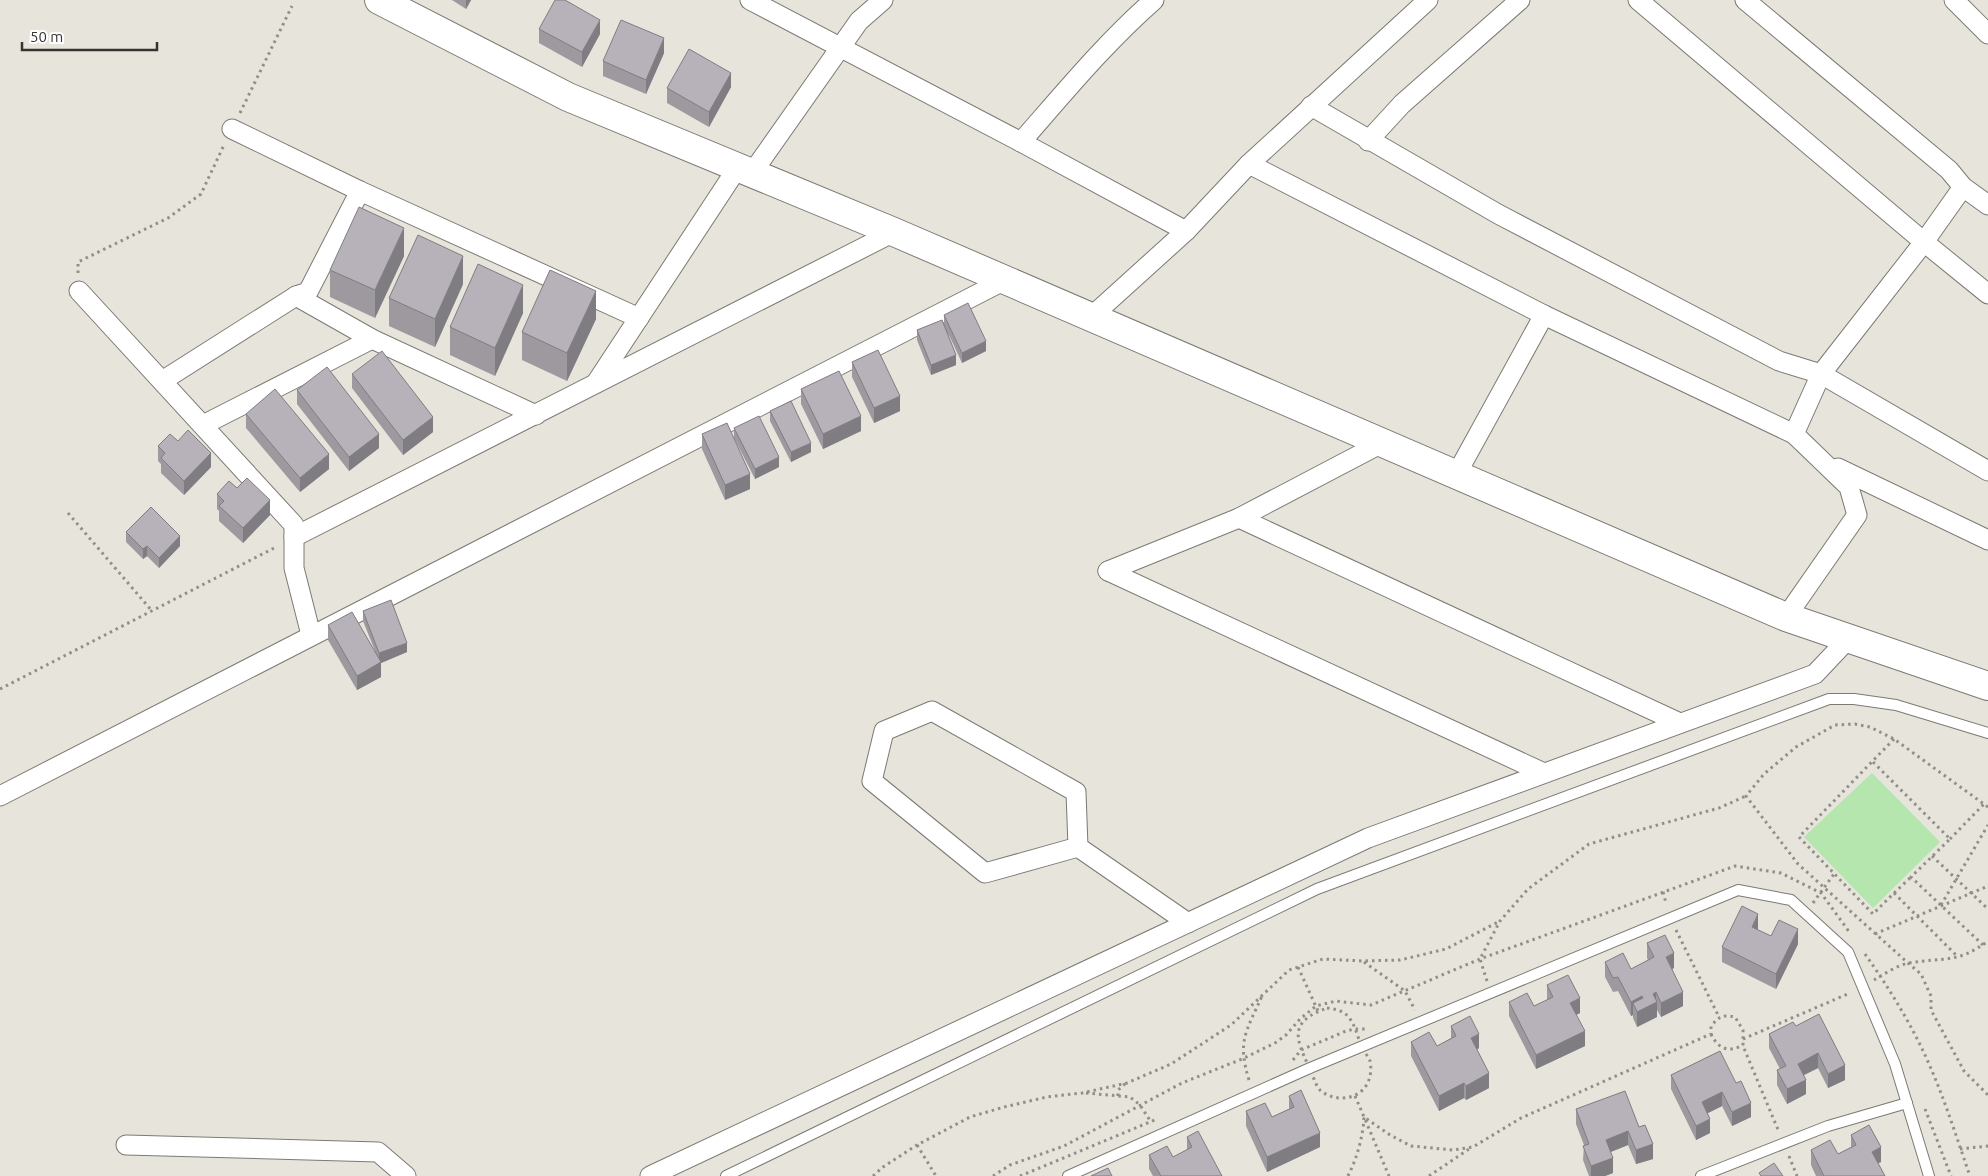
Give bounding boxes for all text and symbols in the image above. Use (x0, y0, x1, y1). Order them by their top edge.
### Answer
scale bar (22, 20, 158, 52)
text: 50 m (30, 28, 63, 45)

